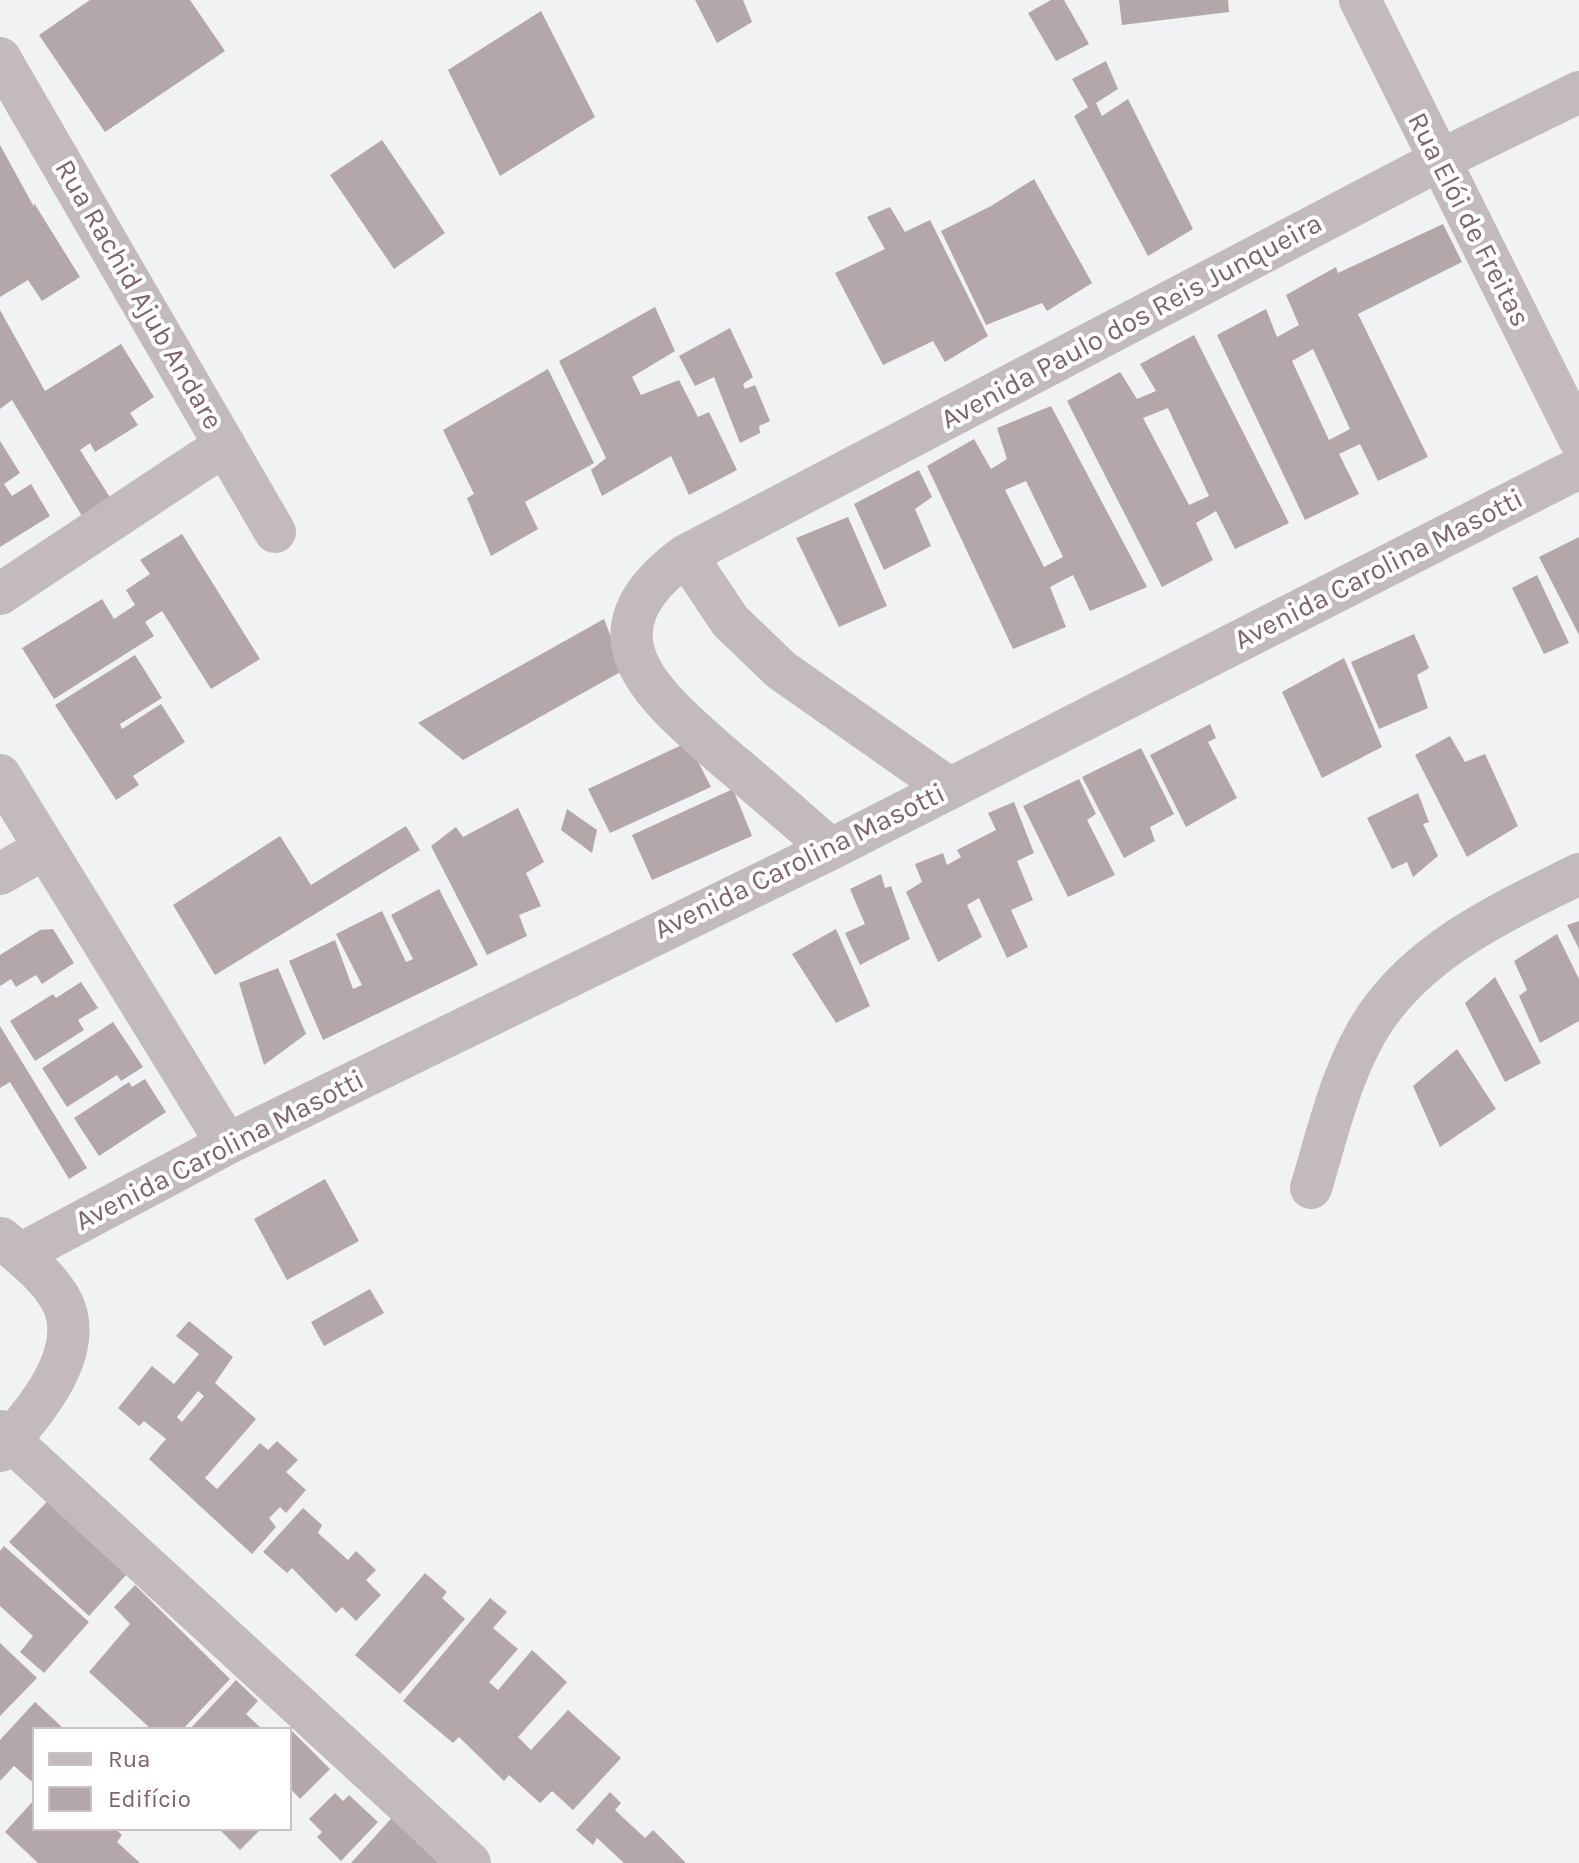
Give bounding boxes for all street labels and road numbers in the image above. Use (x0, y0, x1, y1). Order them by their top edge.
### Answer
street label: Rua Elói de Freitas (1399, 107, 1537, 333)
street label: Rua Rachid Ajub Andare (47, 154, 229, 436)
street label: Avenida Paulo dos Reis Junqueira (936, 207, 1328, 437)
street label: Avenida Carolina Masotti (1229, 483, 1529, 657)
street label: Avenida Carolina Masotti (649, 777, 951, 947)
street label: Avenida Carolina Masotti (70, 1064, 370, 1238)

